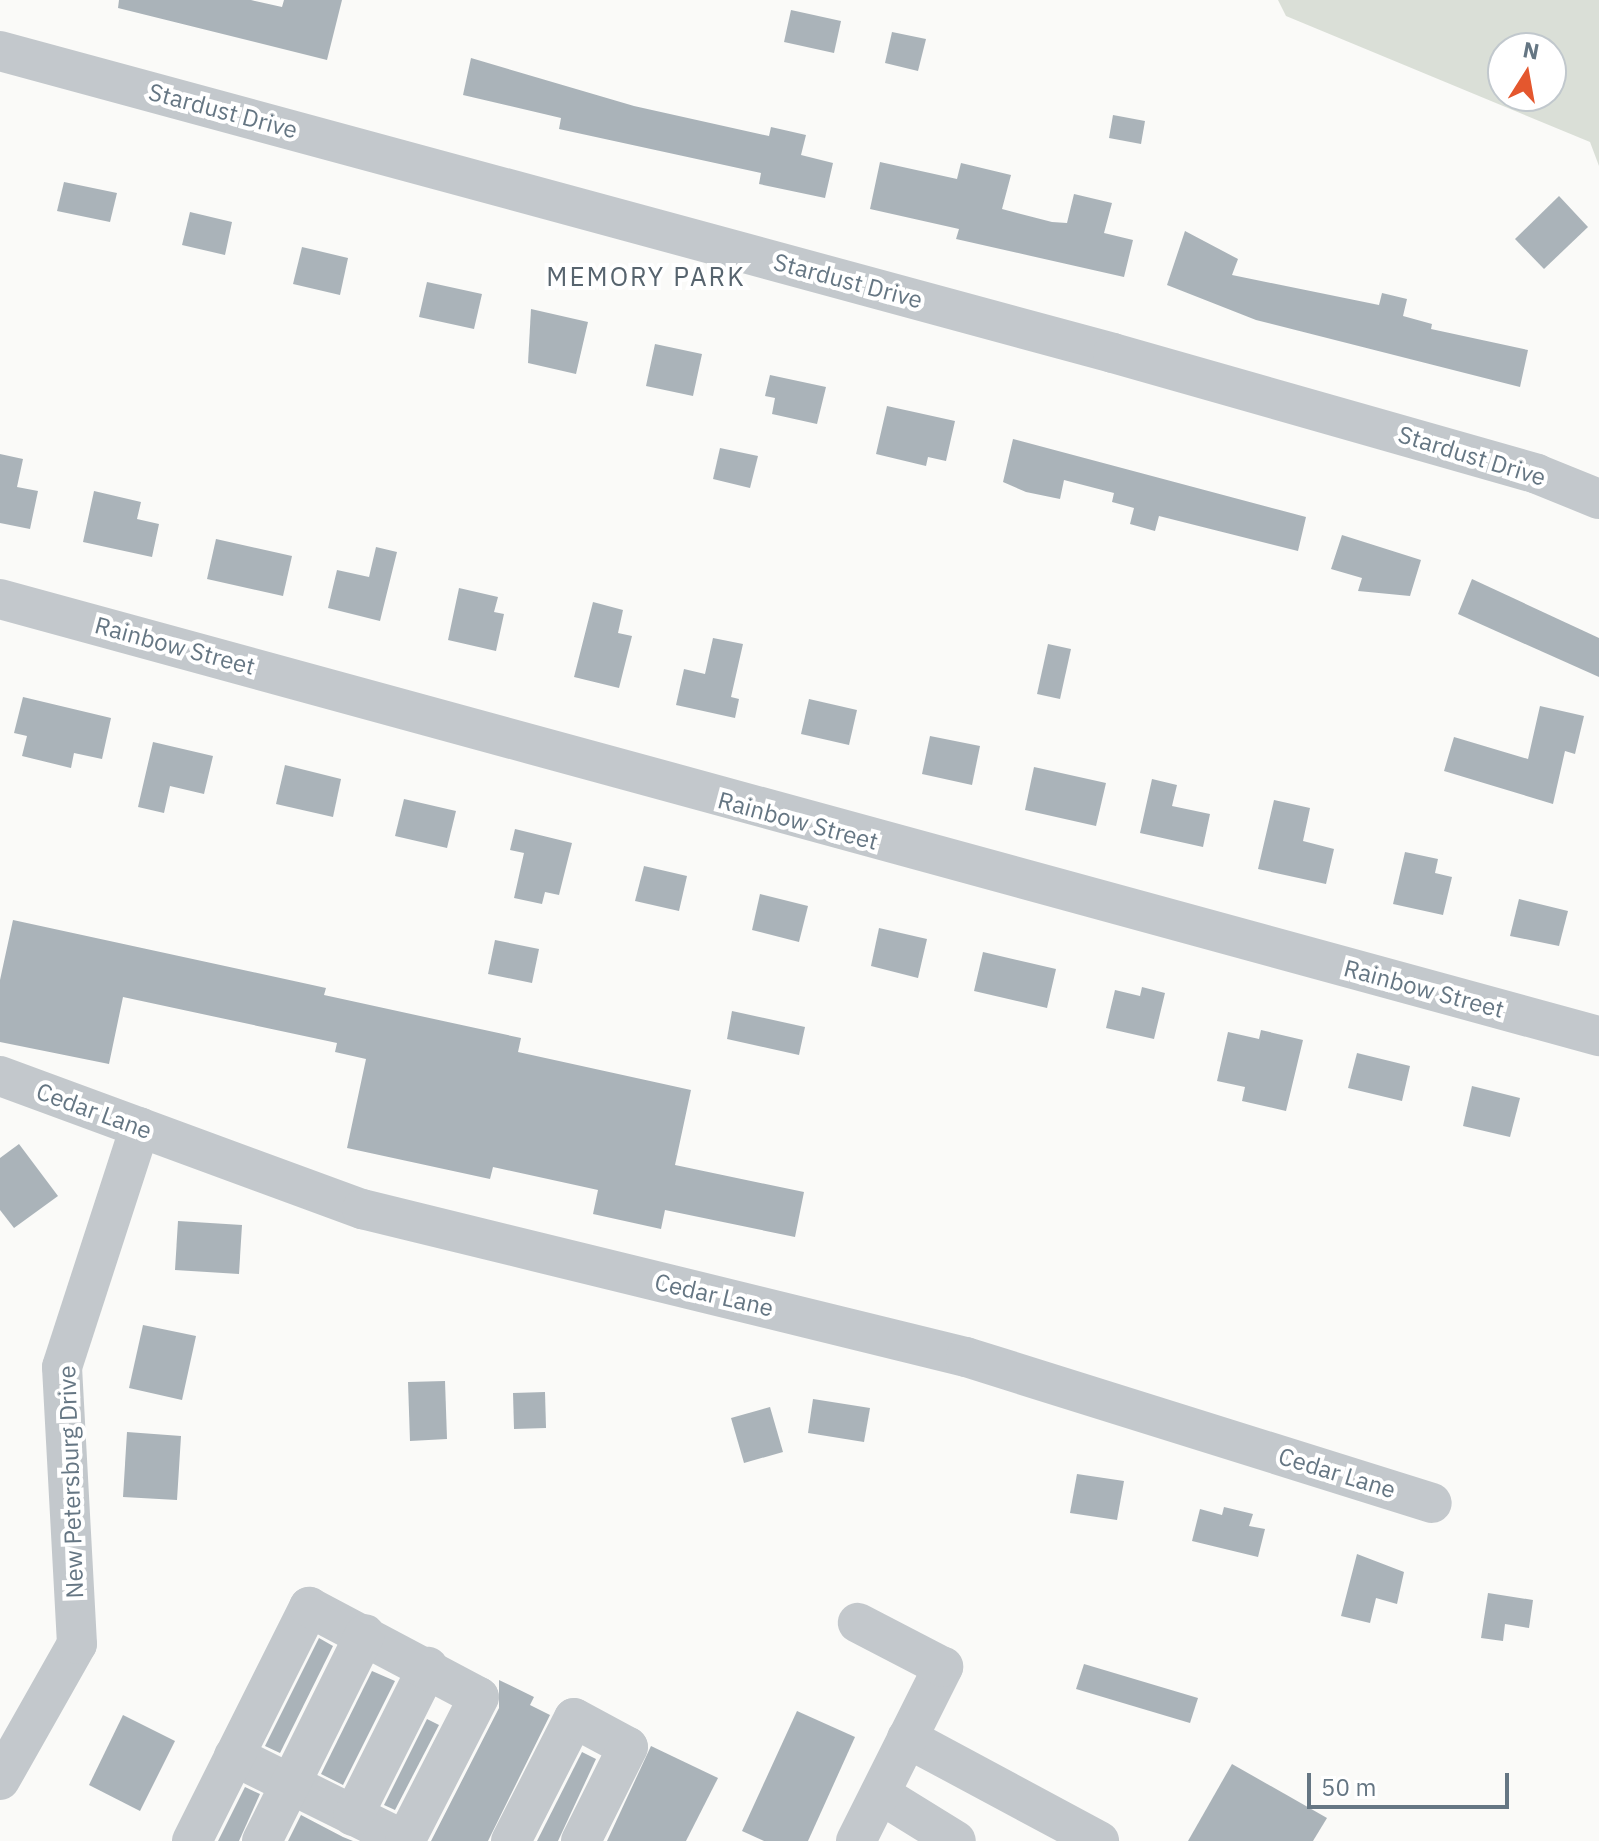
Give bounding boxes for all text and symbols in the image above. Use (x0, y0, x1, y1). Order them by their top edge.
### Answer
north arrow (1487, 32, 1567, 112)
text: N (1521, 34, 1542, 66)
street label: Stardust Drive (146, 77, 300, 145)
street label: Stardust Drive (771, 247, 925, 315)
district label: MEMORY PARK (546, 261, 746, 293)
street label: Stardust Drive (1395, 420, 1549, 492)
street label: Rainbow Street (92, 611, 258, 681)
street label: Rainbow Street (715, 786, 881, 856)
street label: Rainbow Street (1341, 954, 1507, 1024)
street label: Cedar Lane (32, 1077, 156, 1145)
street label: Cedar Lane (652, 1267, 776, 1323)
street label: New Petersburg Drive (53, 1365, 89, 1599)
street label: Cedar Lane (1275, 1442, 1399, 1504)
scale bar (1311, 1757, 1513, 1807)
text: 50 m (1321, 1771, 1376, 1803)

